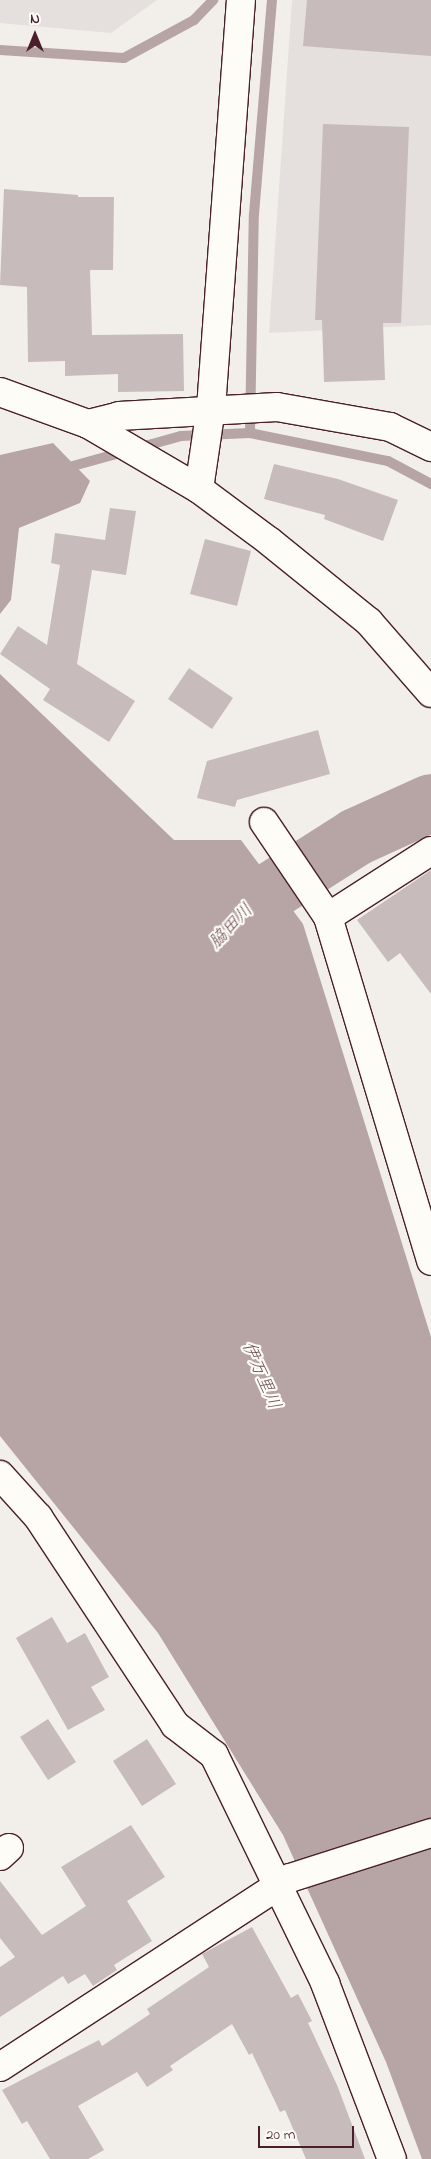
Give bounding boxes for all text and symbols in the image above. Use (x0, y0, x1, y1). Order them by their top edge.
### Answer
text: N (30, 9, 40, 30)
north arrow (10, 10, 60, 60)
water label: 脇田川 (205, 900, 259, 954)
water label: 伊万里川 (236, 1339, 284, 1413)
scale bar (261, 2116, 357, 2148)
text: 20 m (266, 2124, 295, 2146)

